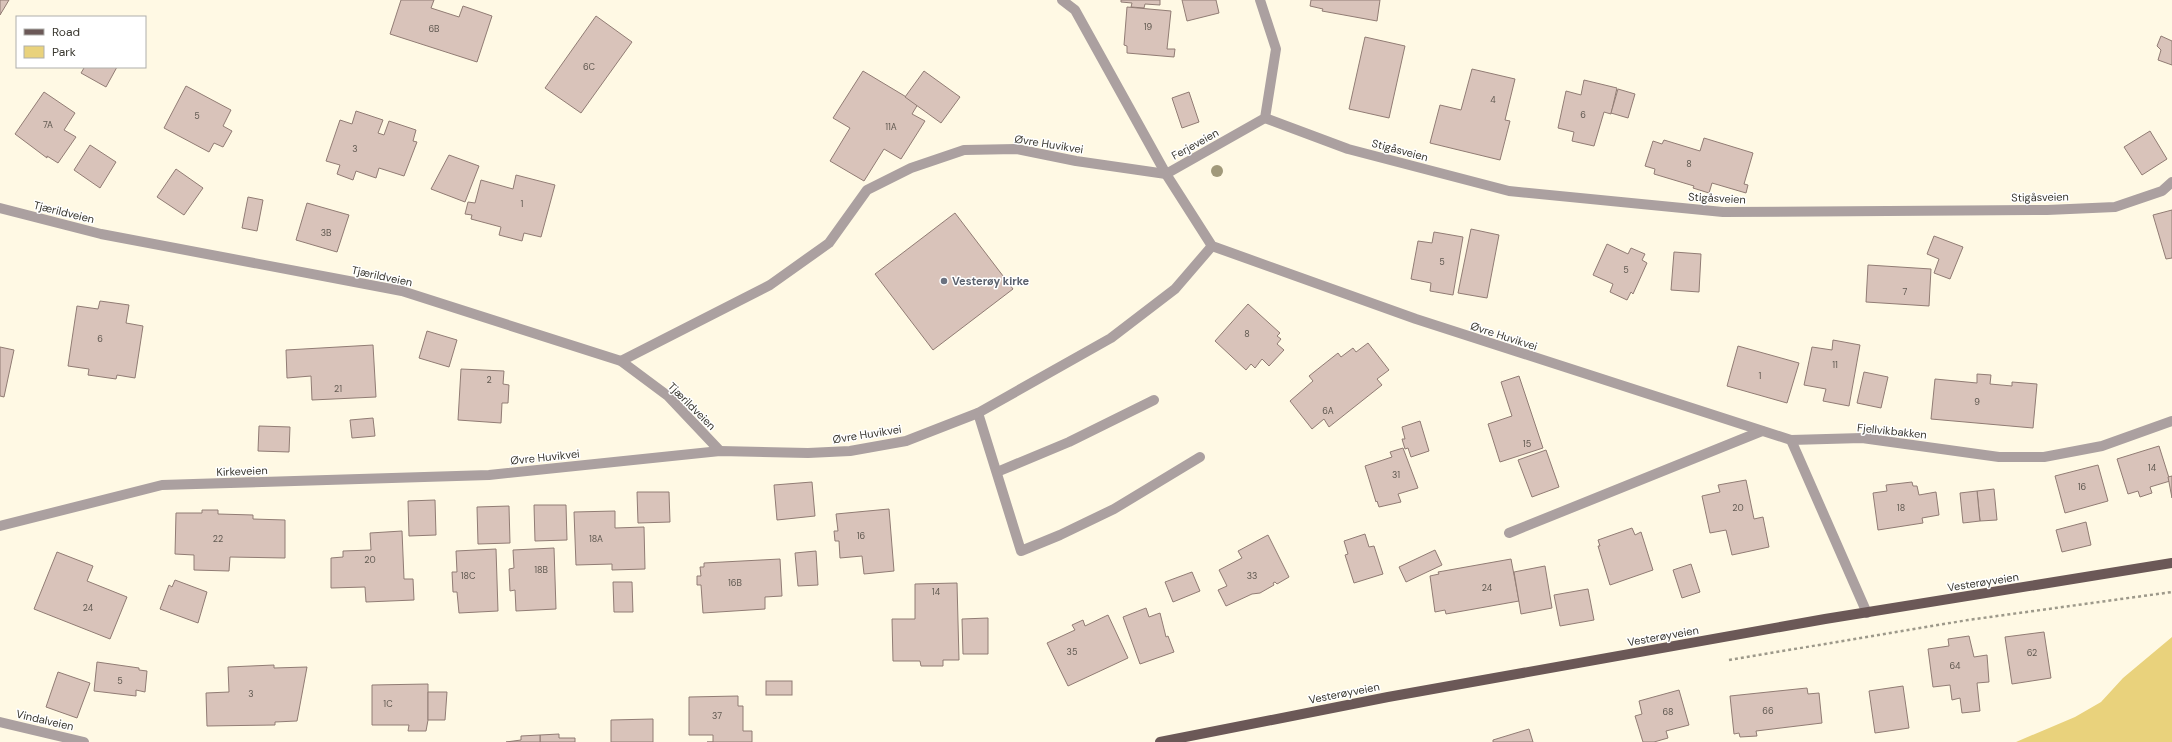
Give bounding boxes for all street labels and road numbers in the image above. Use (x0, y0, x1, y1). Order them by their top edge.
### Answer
street label: Ferjeveien (1169, 125, 1221, 163)
street label: Øvre Huvikvei (1014, 132, 1084, 156)
street label: Stigåsveien (1370, 136, 1430, 164)
street label: Stigåsveien (2011, 189, 2069, 205)
street label: Stigåsveien (1688, 190, 1746, 206)
street label: Tjærildveien (32, 198, 96, 226)
street label: Tjærildveien (350, 263, 414, 289)
street label: Øvre Huvikvei (1469, 319, 1539, 353)
street label: Tjærildveien (665, 379, 719, 433)
street label: Fjellvikbakken (1857, 420, 1927, 442)
street label: Øvre Huvikvei (832, 422, 902, 446)
street label: Øvre Huvikvei (510, 446, 580, 468)
street label: Kirkeveien (216, 463, 268, 479)
street label: Vesterøyveien (1946, 569, 2020, 595)
street label: Vesterøyveien (1626, 623, 1700, 649)
street label: Vesterøyveien (1307, 679, 1381, 707)
street label: Vindalveien (15, 707, 75, 733)

